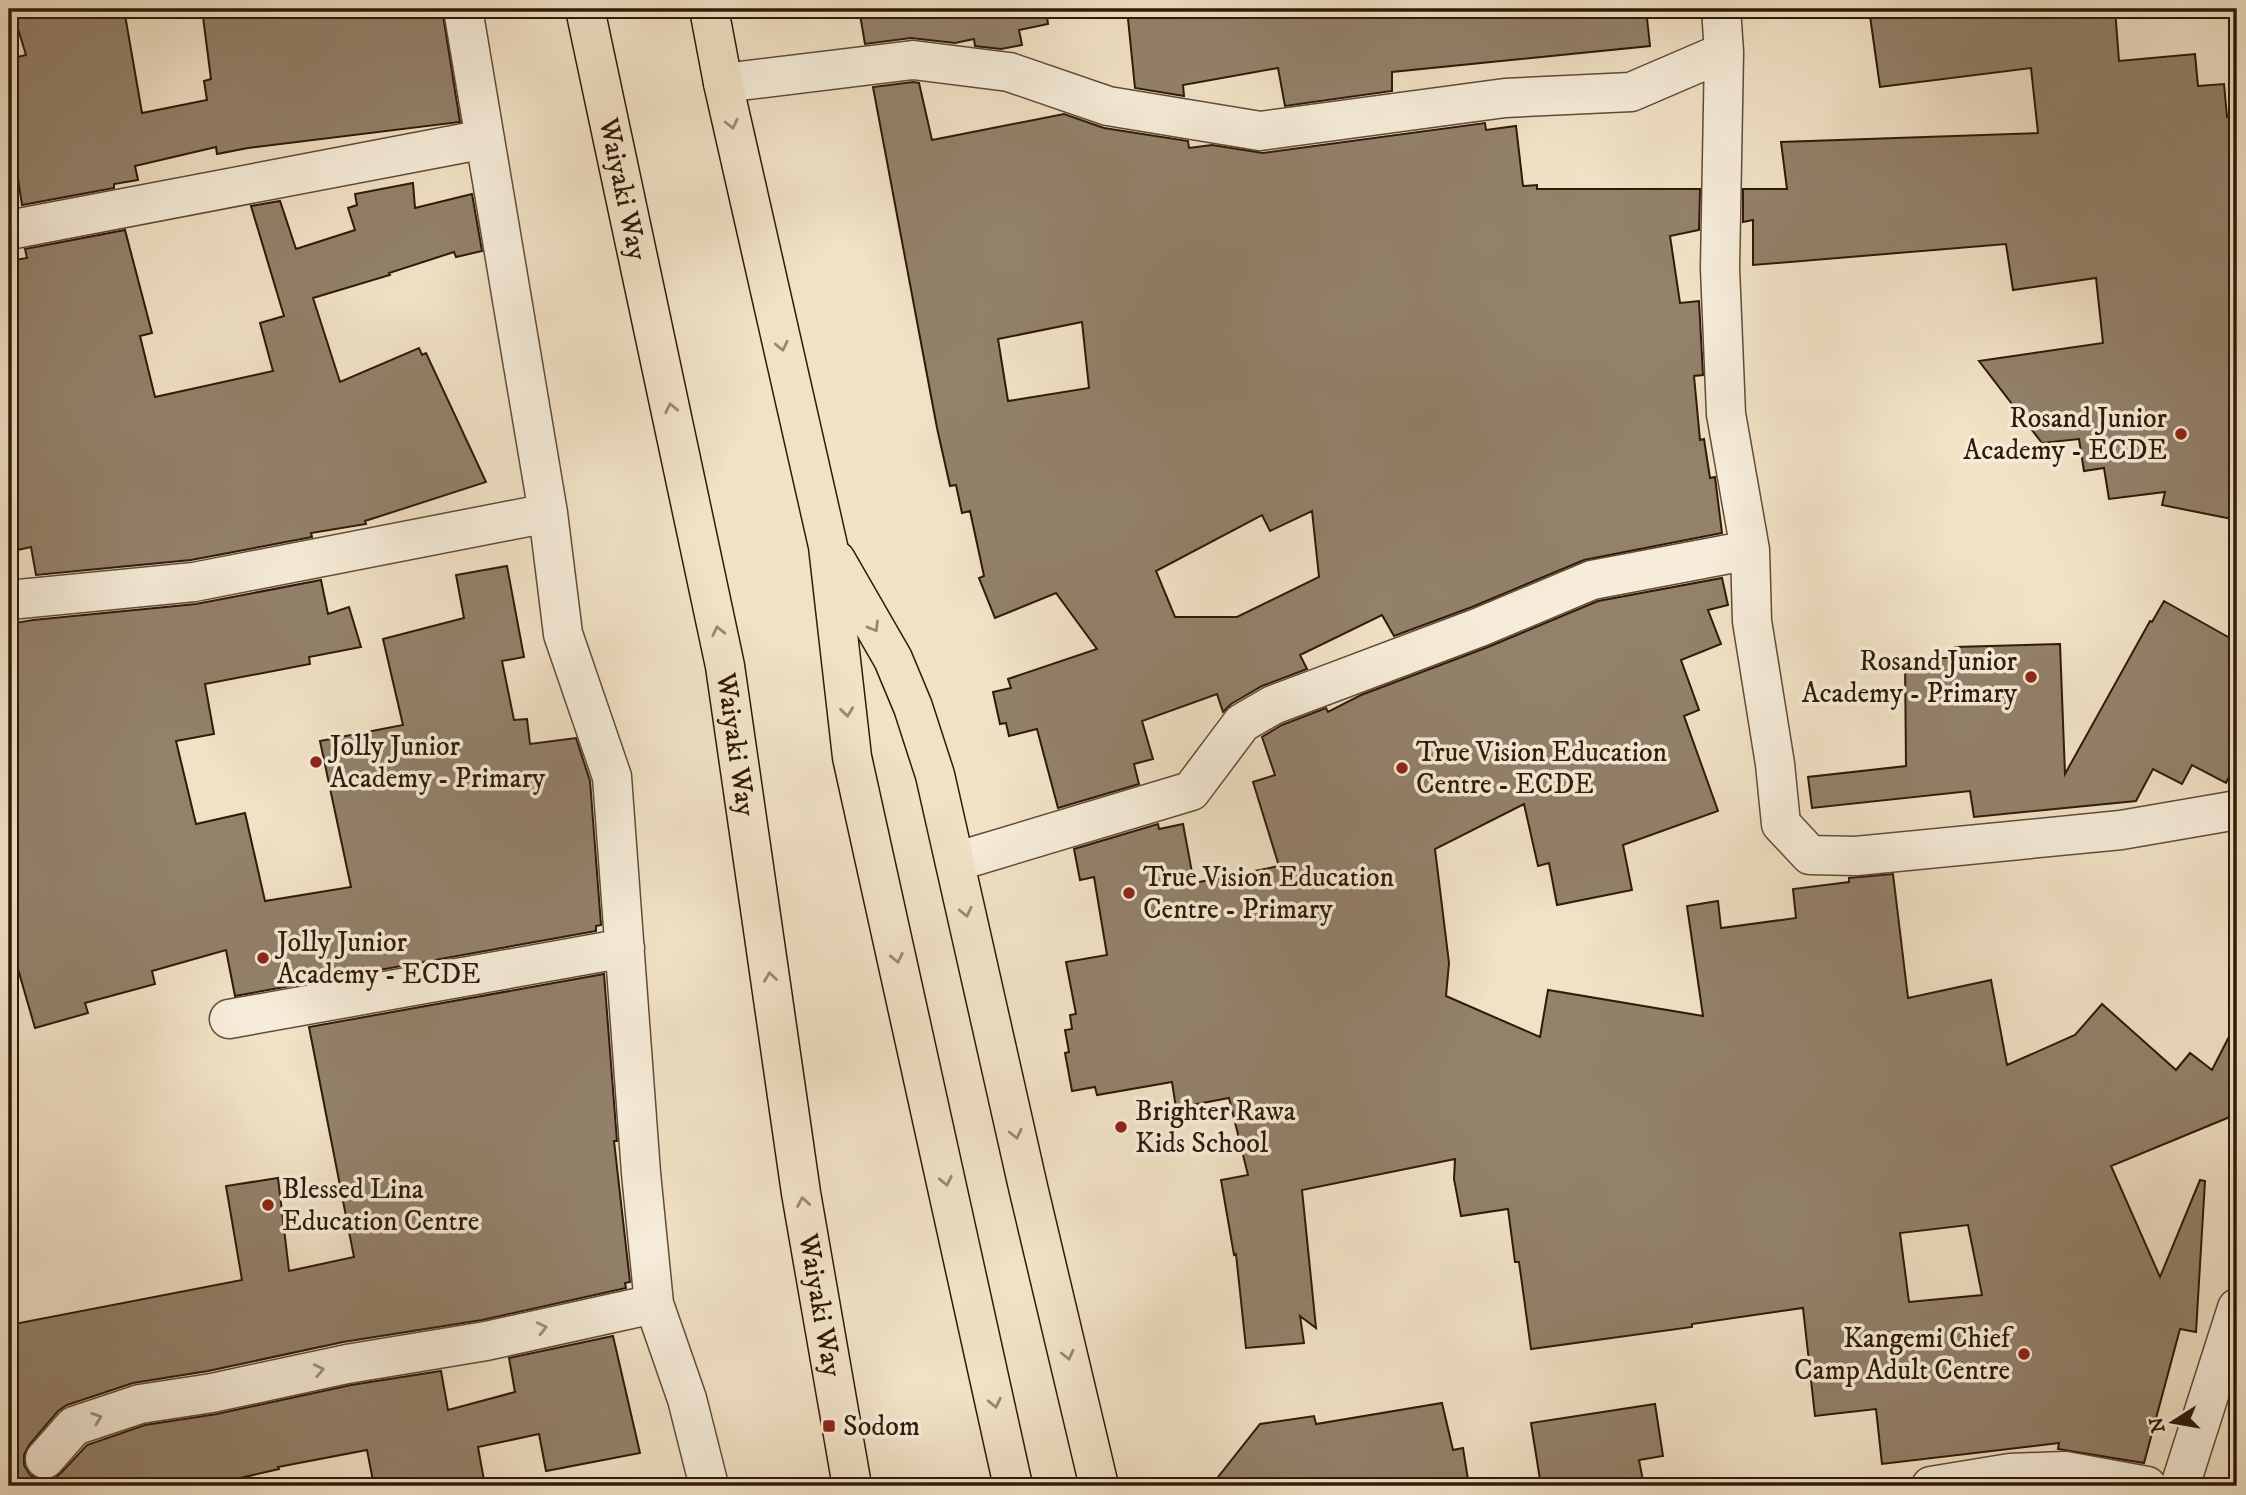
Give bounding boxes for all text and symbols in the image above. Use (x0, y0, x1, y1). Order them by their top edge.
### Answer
street label: Waiyaki Way (591, 114, 656, 264)
one-way arrow (724, 118, 738, 130)
one-way arrow (774, 340, 789, 352)
place label: Rosand Junior Academy - ECDE (1963, 401, 2168, 468)
one-way arrow (664, 402, 679, 414)
marker: Rosand Junior Academy - ECDE (2173, 426, 2189, 442)
one-way arrow (866, 619, 879, 632)
one-way arrow (712, 625, 726, 637)
place label: Rosand Junior Academy - Primary (1802, 644, 2018, 711)
street label: Waiyaki Way (709, 669, 764, 819)
marker: Rosand Junior Academy - Primary (2023, 669, 2039, 685)
one-way arrow (839, 706, 854, 717)
place label: Jolly Junior Academy - Primary (327, 729, 546, 796)
place label: True Vision Education Centre - ECDE (1416, 735, 1667, 802)
marker: Jolly Junior Academy - Primary (308, 754, 324, 770)
marker: True Vision Education Centre - ECDE (1394, 760, 1410, 776)
place label: True Vision Education Centre - Primary (1143, 860, 1394, 927)
marker: True Vision Education Centre - Primary (1121, 885, 1137, 901)
one-way arrow (957, 906, 972, 918)
place label: Jolly Junior Academy - ECDE (274, 925, 481, 992)
marker: Jolly Junior Academy - ECDE (255, 950, 271, 966)
one-way arrow (888, 952, 903, 964)
one-way arrow (763, 971, 778, 982)
place label: Brighter Rawa Kids School (1135, 1094, 1296, 1161)
marker: Brighter Rawa Kids School (1113, 1119, 1129, 1135)
one-way arrow (1007, 1128, 1022, 1140)
place label: Blessed Lina Education Centre (282, 1172, 479, 1239)
one-way arrow (937, 1175, 952, 1187)
one-way arrow (796, 1196, 811, 1208)
marker: Blessed Lina Education Centre (260, 1197, 276, 1213)
street label: Waiyaki Way (791, 1230, 850, 1380)
one-way arrow (536, 1321, 548, 1336)
place label: Kangemi Chief Camp Adult Centre (1794, 1321, 2014, 1388)
marker: Kangemi Chief Camp Adult Centre (2016, 1346, 2032, 1362)
one-way arrow (1060, 1349, 1074, 1361)
one-way arrow (313, 1364, 325, 1379)
north arrow (2138, 1386, 2208, 1456)
one-way arrow (986, 1397, 1001, 1409)
place label: Sodom (843, 1409, 920, 1444)
one-way arrow (90, 1412, 102, 1427)
text: N (2145, 1415, 2171, 1435)
marker: Sodom (821, 1418, 837, 1434)

